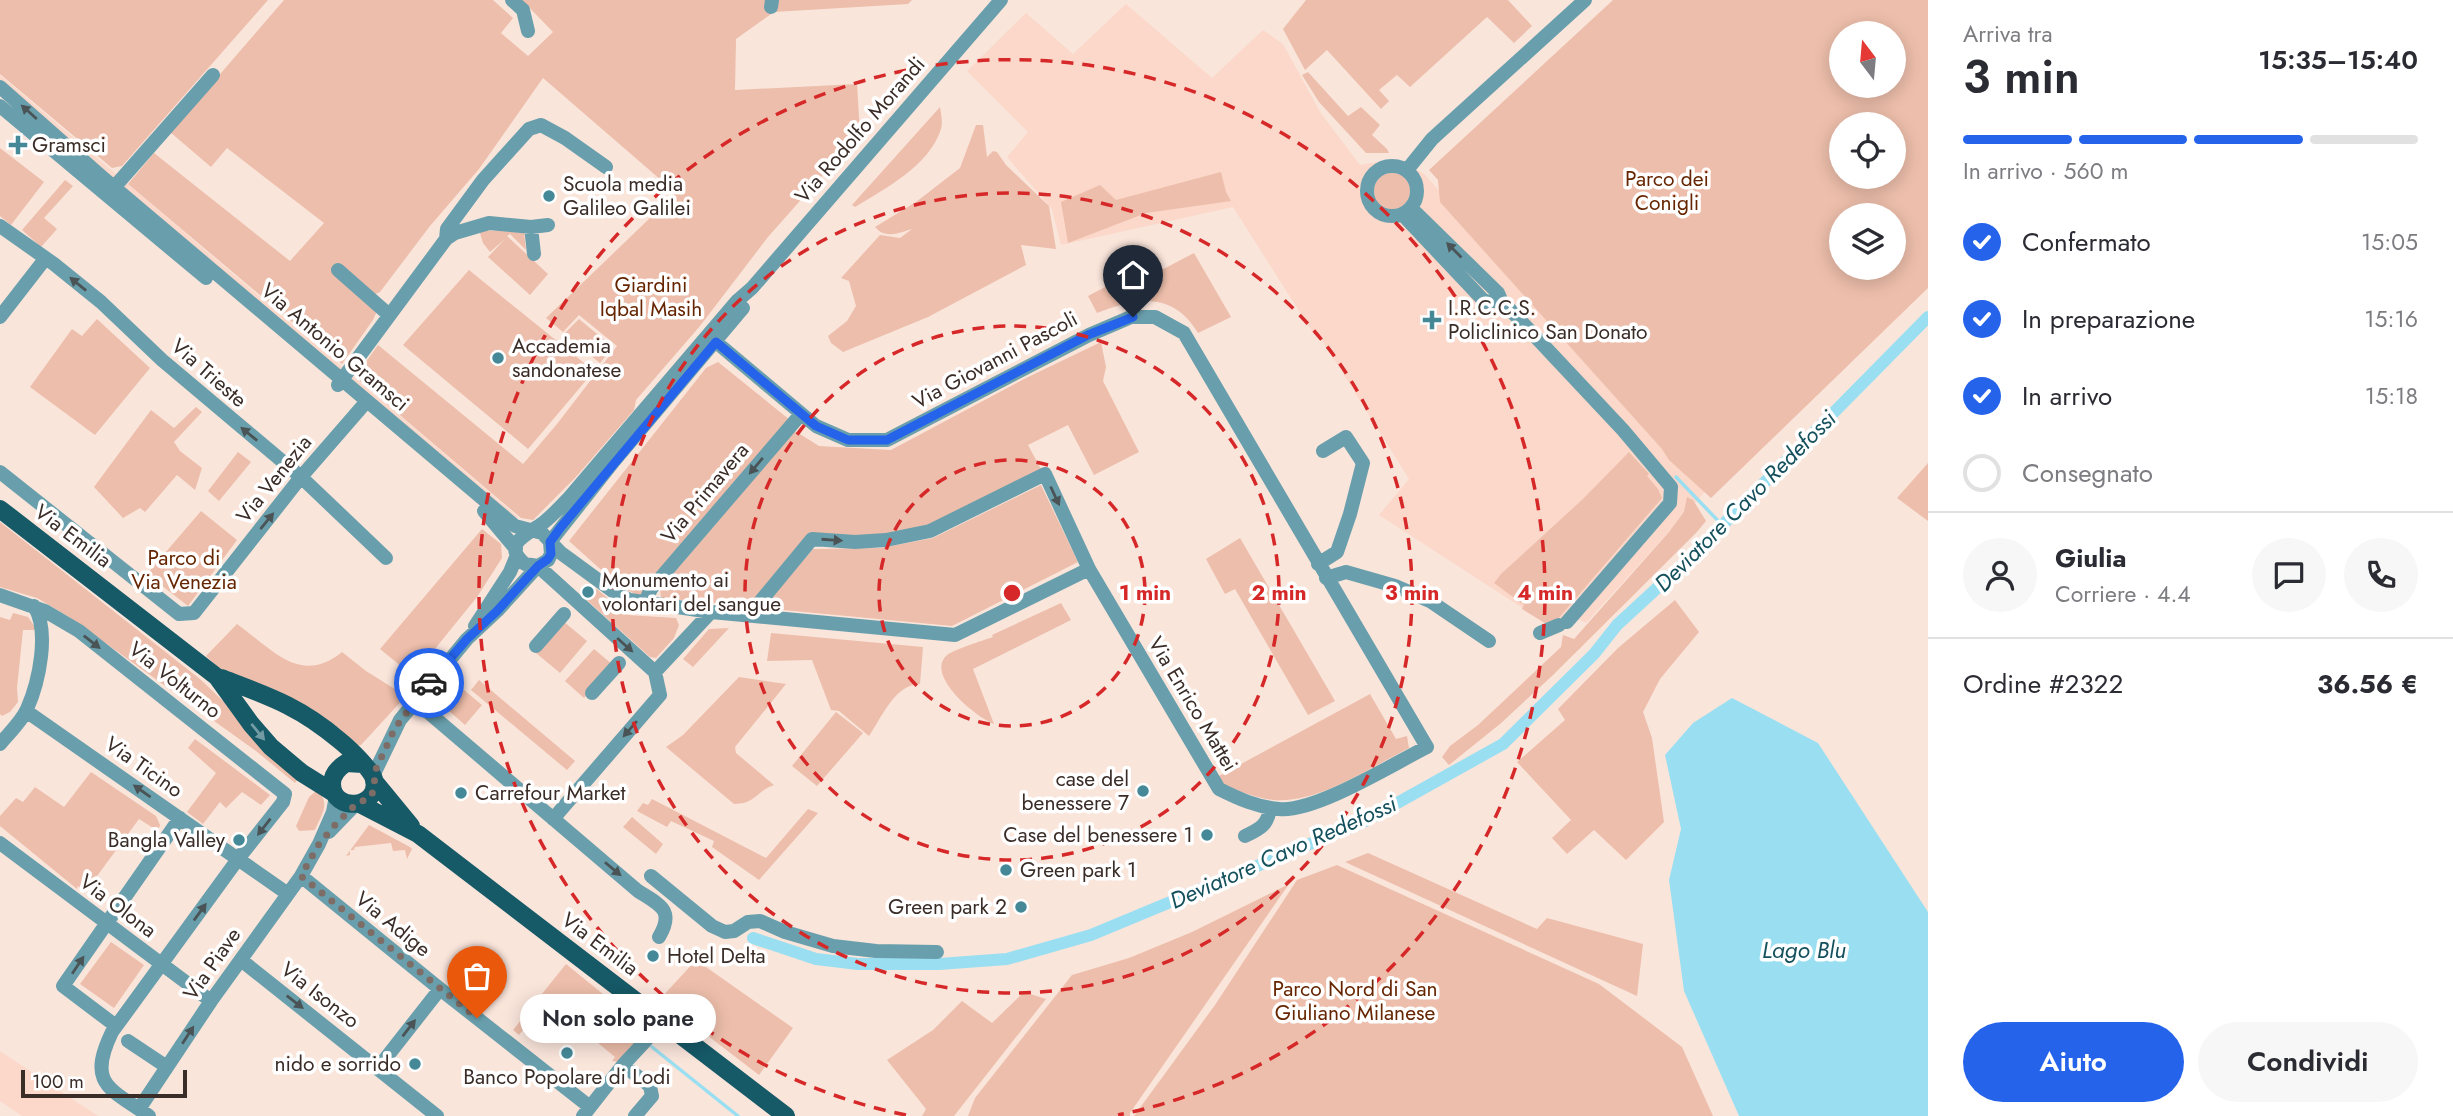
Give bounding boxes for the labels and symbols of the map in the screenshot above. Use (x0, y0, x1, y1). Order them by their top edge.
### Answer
north arrow (1829, 21, 1906, 98)
street label: Via Rodolfo Morandi (788, 50, 932, 210)
one-way arrow (20, 104, 38, 120)
place label: Gramsci (32, 130, 106, 160)
marker: Gramsci (10, 137, 26, 153)
park label: Parco dei Conigli (1625, 164, 1709, 218)
place label: Scuola media Galileo Galilei (563, 169, 691, 223)
marker: Scuola media Galileo Galilei (541, 188, 557, 204)
one-way arrow (1447, 242, 1463, 259)
pin (1103, 245, 1163, 317)
park label: Giardini Iqbal Masih (600, 270, 702, 324)
one-way arrow (70, 276, 88, 291)
street label: Via Antonio Gramsci (254, 276, 416, 418)
place label: I.R.C.C.S. Policlinico San Donato (1448, 293, 1648, 347)
street label: Via Giovanni Pascoli (907, 304, 1083, 416)
marker: I.R.C.C.S. Policlinico San Donato (1422, 310, 1442, 330)
place label: Accademia sandonatese (512, 331, 621, 385)
street label: Via Trieste (165, 332, 254, 414)
marker: Accademia sandonatese (490, 350, 506, 366)
water label: Deviatore Cavo Redefossi (1646, 402, 1844, 600)
one-way arrow (240, 427, 257, 442)
street label: Via Venezia (229, 429, 319, 529)
street label: Via Primavera (654, 436, 756, 550)
one-way arrow (749, 456, 764, 474)
one-way arrow (1050, 485, 1061, 506)
street label: Via Emilia (28, 497, 118, 575)
one-way arrow (259, 512, 274, 530)
one-way arrow (821, 535, 843, 546)
park label: Parco di Via Venezia (131, 543, 237, 597)
place label: Monumento ai volontari del sangue (602, 565, 781, 619)
text: 1 min (1119, 578, 1171, 608)
text: 2 min (1251, 578, 1307, 608)
text: 3 min (1385, 578, 1439, 608)
text: 4 min (1517, 578, 1573, 608)
centre of rings (1000, 581, 1024, 605)
marker: Monumento ai volontari del sangue (580, 584, 596, 600)
street label: Via Enrico Mattei (1141, 631, 1245, 777)
one-way arrow (83, 634, 101, 648)
street label: Via Volturno (122, 634, 228, 726)
one-way arrow (616, 636, 633, 652)
courier (394, 648, 464, 718)
one-way arrow (623, 721, 638, 738)
one-way arrow (250, 722, 265, 740)
street label: Via Ticino (99, 729, 189, 805)
place label: case del benessere 7 (1022, 764, 1129, 818)
place label: Carrefour Market (475, 778, 626, 808)
marker: case del benessere 7 (1135, 783, 1151, 799)
one-way arrow (133, 784, 151, 798)
marker: Carrefour Market (453, 785, 469, 801)
water label: Deviatore Cavo Redefossi (1164, 786, 1403, 917)
one-way arrow (257, 818, 271, 836)
place label: Case del benessere 1 (1003, 820, 1193, 850)
place label: Bangla Valley (108, 825, 226, 855)
marker: Case del benessere 1 (1199, 827, 1215, 843)
marker: Bangla Valley (231, 832, 247, 848)
place label: Green park 1 (1020, 855, 1136, 885)
one-way arrow (603, 862, 621, 877)
marker: Green park 1 (998, 862, 1014, 878)
street label: Via Olona (73, 867, 163, 945)
street label: Via Adige (349, 884, 437, 964)
place label: Green park 2 (888, 892, 1007, 922)
marker: Green park 2 (1013, 899, 1029, 915)
one-way arrow (192, 903, 206, 921)
street label: Via Emilia (555, 905, 645, 983)
street label: Via Piave (176, 921, 248, 1006)
water label: Lago Blu (1762, 933, 1846, 967)
place label: Hotel Delta (667, 941, 766, 971)
pin (447, 946, 507, 1018)
marker: Hotel Delta (645, 948, 661, 964)
street label: Via Isonzo (274, 955, 366, 1035)
one-way arrow (71, 956, 84, 975)
park label: Parco Nord di San Giuliano Milanese (1272, 974, 1438, 1028)
callout: Non solo pane (519, 993, 715, 1042)
one-way arrow (286, 994, 303, 1009)
one-way arrow (401, 1020, 416, 1038)
one-way arrow (182, 1025, 195, 1044)
marker: Banco Popolare di Lodi (559, 1045, 575, 1061)
place label: nido e sorrido (274, 1049, 401, 1079)
marker: nido e sorrido (407, 1056, 423, 1072)
place label: Banco Popolare di Lodi (463, 1062, 671, 1092)
scale bar (21, 1067, 187, 1099)

